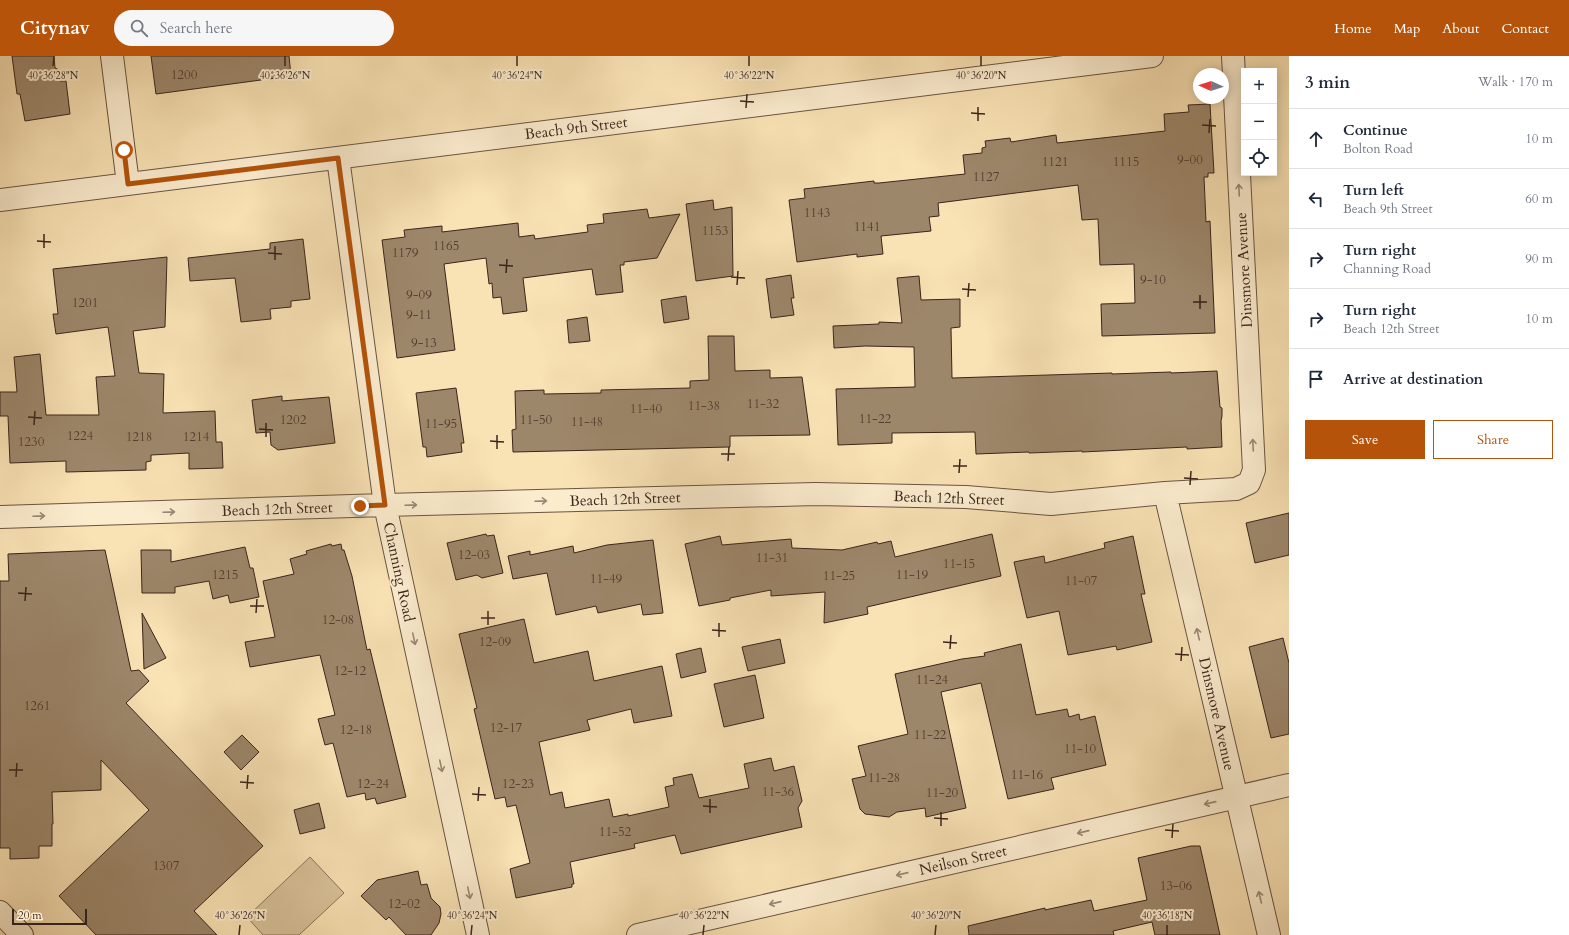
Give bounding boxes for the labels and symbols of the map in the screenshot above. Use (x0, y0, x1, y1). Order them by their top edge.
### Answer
house number: 1200 (171, 66, 198, 84)
north arrow (1193, 68, 1229, 104)
text: 40°36'28"N (28, 69, 79, 83)
text: 40°36'26"N (260, 69, 311, 83)
text: 40°36'24"N (492, 69, 543, 83)
text: 40°36'22"N (724, 69, 775, 83)
text: 40°36'20"N (956, 69, 1007, 83)
street label: Beach 9th Street (523, 112, 629, 144)
route start (115, 141, 133, 159)
house number: 9-00 (1177, 151, 1203, 169)
house number: 1121 (1042, 153, 1068, 171)
house number: 1115 (1113, 153, 1139, 171)
house number: 1127 (973, 168, 1000, 186)
one-way arrow (1236, 184, 1243, 197)
house number: 1143 (804, 204, 830, 222)
street label: Dinsmore Avenue (1231, 212, 1257, 328)
house number: 1141 (854, 218, 880, 236)
house number: 1153 (702, 222, 728, 240)
house number: 1165 (433, 237, 459, 255)
house number: 1179 (392, 244, 419, 262)
house number: 9-10 (1140, 271, 1166, 289)
house number: 9-09 (406, 286, 432, 304)
house number: 1201 (72, 294, 98, 312)
house number: 9-11 (406, 306, 432, 324)
house number: 9-13 (411, 334, 437, 352)
house number: 11-32 (747, 395, 780, 413)
house number: 11-38 (688, 397, 720, 415)
house number: 11-40 (630, 400, 663, 418)
house number: 11-22 (859, 410, 892, 428)
house number: 1202 (280, 411, 307, 429)
house number: 11-50 (520, 411, 553, 429)
house number: 11-48 (571, 413, 603, 431)
house number: 11-95 (425, 415, 457, 433)
house number: 1224 (67, 427, 94, 445)
house number: 1218 (126, 428, 152, 446)
house number: 1214 (183, 428, 210, 446)
house number: 1230 (18, 433, 45, 451)
one-way arrow (1249, 439, 1256, 452)
street label: Beach 12th Street (893, 486, 1005, 510)
street label: Beach 12th Street (569, 487, 681, 511)
street label: Beach 12th Street (221, 497, 333, 521)
route end (351, 497, 369, 515)
one-way arrow (534, 498, 547, 505)
one-way arrow (404, 501, 417, 509)
one-way arrow (162, 508, 175, 516)
one-way arrow (32, 512, 45, 520)
street label: Channing Road (379, 520, 419, 624)
house number: 12-03 (458, 546, 490, 564)
house number: 11-31 (756, 549, 788, 567)
house number: 11-15 (943, 555, 975, 573)
house number: 1215 (212, 566, 238, 584)
house number: 11-19 (896, 566, 929, 584)
house number: 11-25 (823, 567, 855, 585)
house number: 11-49 (590, 570, 623, 588)
house number: 11-07 (1065, 572, 1098, 590)
house number: 12-08 (322, 611, 354, 629)
one-way arrow (1194, 628, 1202, 641)
one-way arrow (410, 632, 418, 645)
house number: 12-09 (479, 633, 512, 651)
street label: Dinsmore Avenue (1194, 655, 1240, 773)
house number: 12-12 (334, 662, 367, 680)
house number: 11-24 (916, 671, 949, 689)
house number: 1261 (24, 697, 50, 715)
house number: 12-17 (490, 719, 523, 737)
house number: 12-18 (340, 721, 372, 739)
house number: 11-22 (914, 726, 947, 744)
house number: 11-10 (1064, 740, 1097, 758)
one-way arrow (438, 759, 446, 772)
house number: 11-16 (1011, 766, 1044, 784)
house number: 11-28 (868, 769, 900, 787)
house number: 12-24 (357, 775, 390, 793)
house number: 12-23 (502, 775, 534, 793)
house number: 11-36 (762, 783, 795, 801)
house number: 11-20 (926, 784, 959, 802)
one-way arrow (1204, 799, 1217, 807)
house number: 11-52 (599, 823, 632, 841)
one-way arrow (1077, 829, 1090, 836)
street label: Neilson Street (917, 840, 1009, 880)
house number: 1307 (153, 857, 180, 875)
one-way arrow (896, 870, 909, 878)
house number: 13-06 (1160, 877, 1193, 895)
one-way arrow (465, 886, 473, 899)
one-way arrow (1255, 891, 1263, 904)
house number: 12-02 (388, 895, 421, 913)
one-way arrow (769, 900, 782, 908)
scale bar (12, 907, 87, 926)
text: 40°36'26"N (215, 909, 266, 923)
text: 40°36'24"N (447, 909, 498, 923)
text: 40°36'22"N (679, 909, 730, 923)
text: 40°36'20"N (911, 909, 962, 923)
text: 40°36'18"N (1142, 909, 1193, 923)

